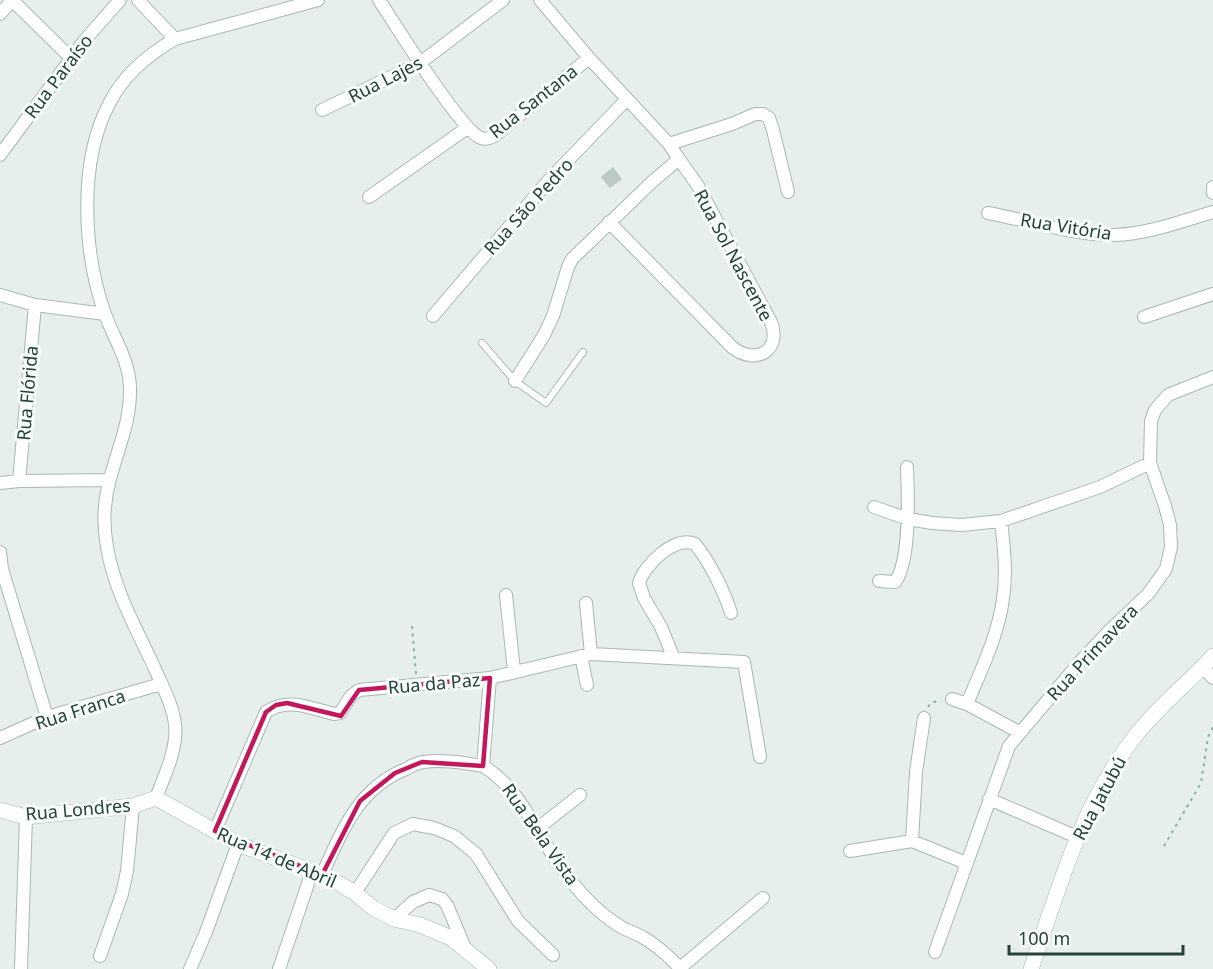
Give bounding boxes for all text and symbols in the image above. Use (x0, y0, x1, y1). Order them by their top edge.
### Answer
street label: Rua Paraíso (18, 29, 98, 123)
street label: Rua Lajes (344, 50, 426, 108)
street label: Rua Santana (484, 59, 582, 143)
street label: Rua São Pedro (478, 152, 578, 260)
street label: Rua Sol Nascente (689, 185, 779, 325)
street label: Rua Vitória (1019, 207, 1113, 245)
street label: Rua Flórida (11, 345, 43, 441)
street label: Rua Primavera (1041, 599, 1143, 705)
street label: Rua da Paz (387, 667, 481, 699)
street label: Rua Franca (32, 683, 128, 735)
street label: Rua Jatubú (1067, 752, 1131, 844)
street label: Rua Bela Vista (497, 778, 585, 890)
street label: Rua Londres (24, 792, 132, 826)
street label: Rua 14 de Abril (214, 821, 340, 893)
scale bar (1009, 918, 1183, 956)
text: 100 m (1018, 926, 1070, 950)

